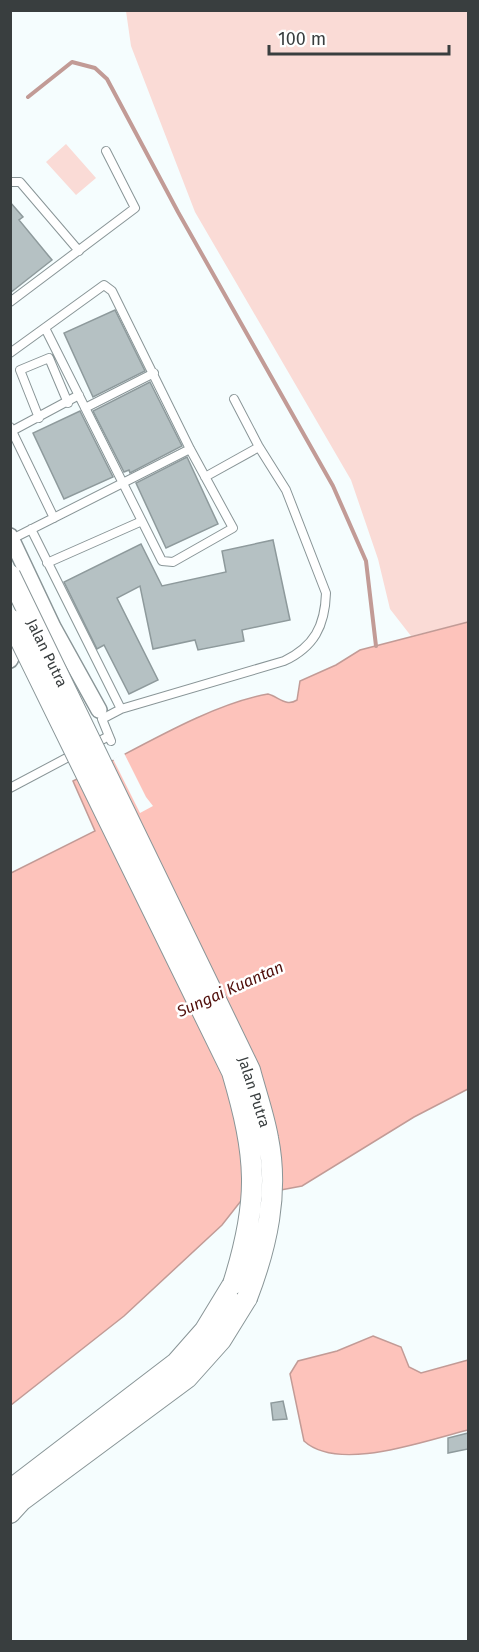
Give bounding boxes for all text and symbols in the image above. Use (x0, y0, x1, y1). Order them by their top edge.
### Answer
scale bar (269, 18, 449, 56)
text: 100 m (278, 28, 326, 50)
street label: Jalan Putra (23, 616, 71, 690)
water label: Sungai Kuantan (173, 957, 286, 1021)
street label: Jalan Putra (234, 1054, 274, 1130)

